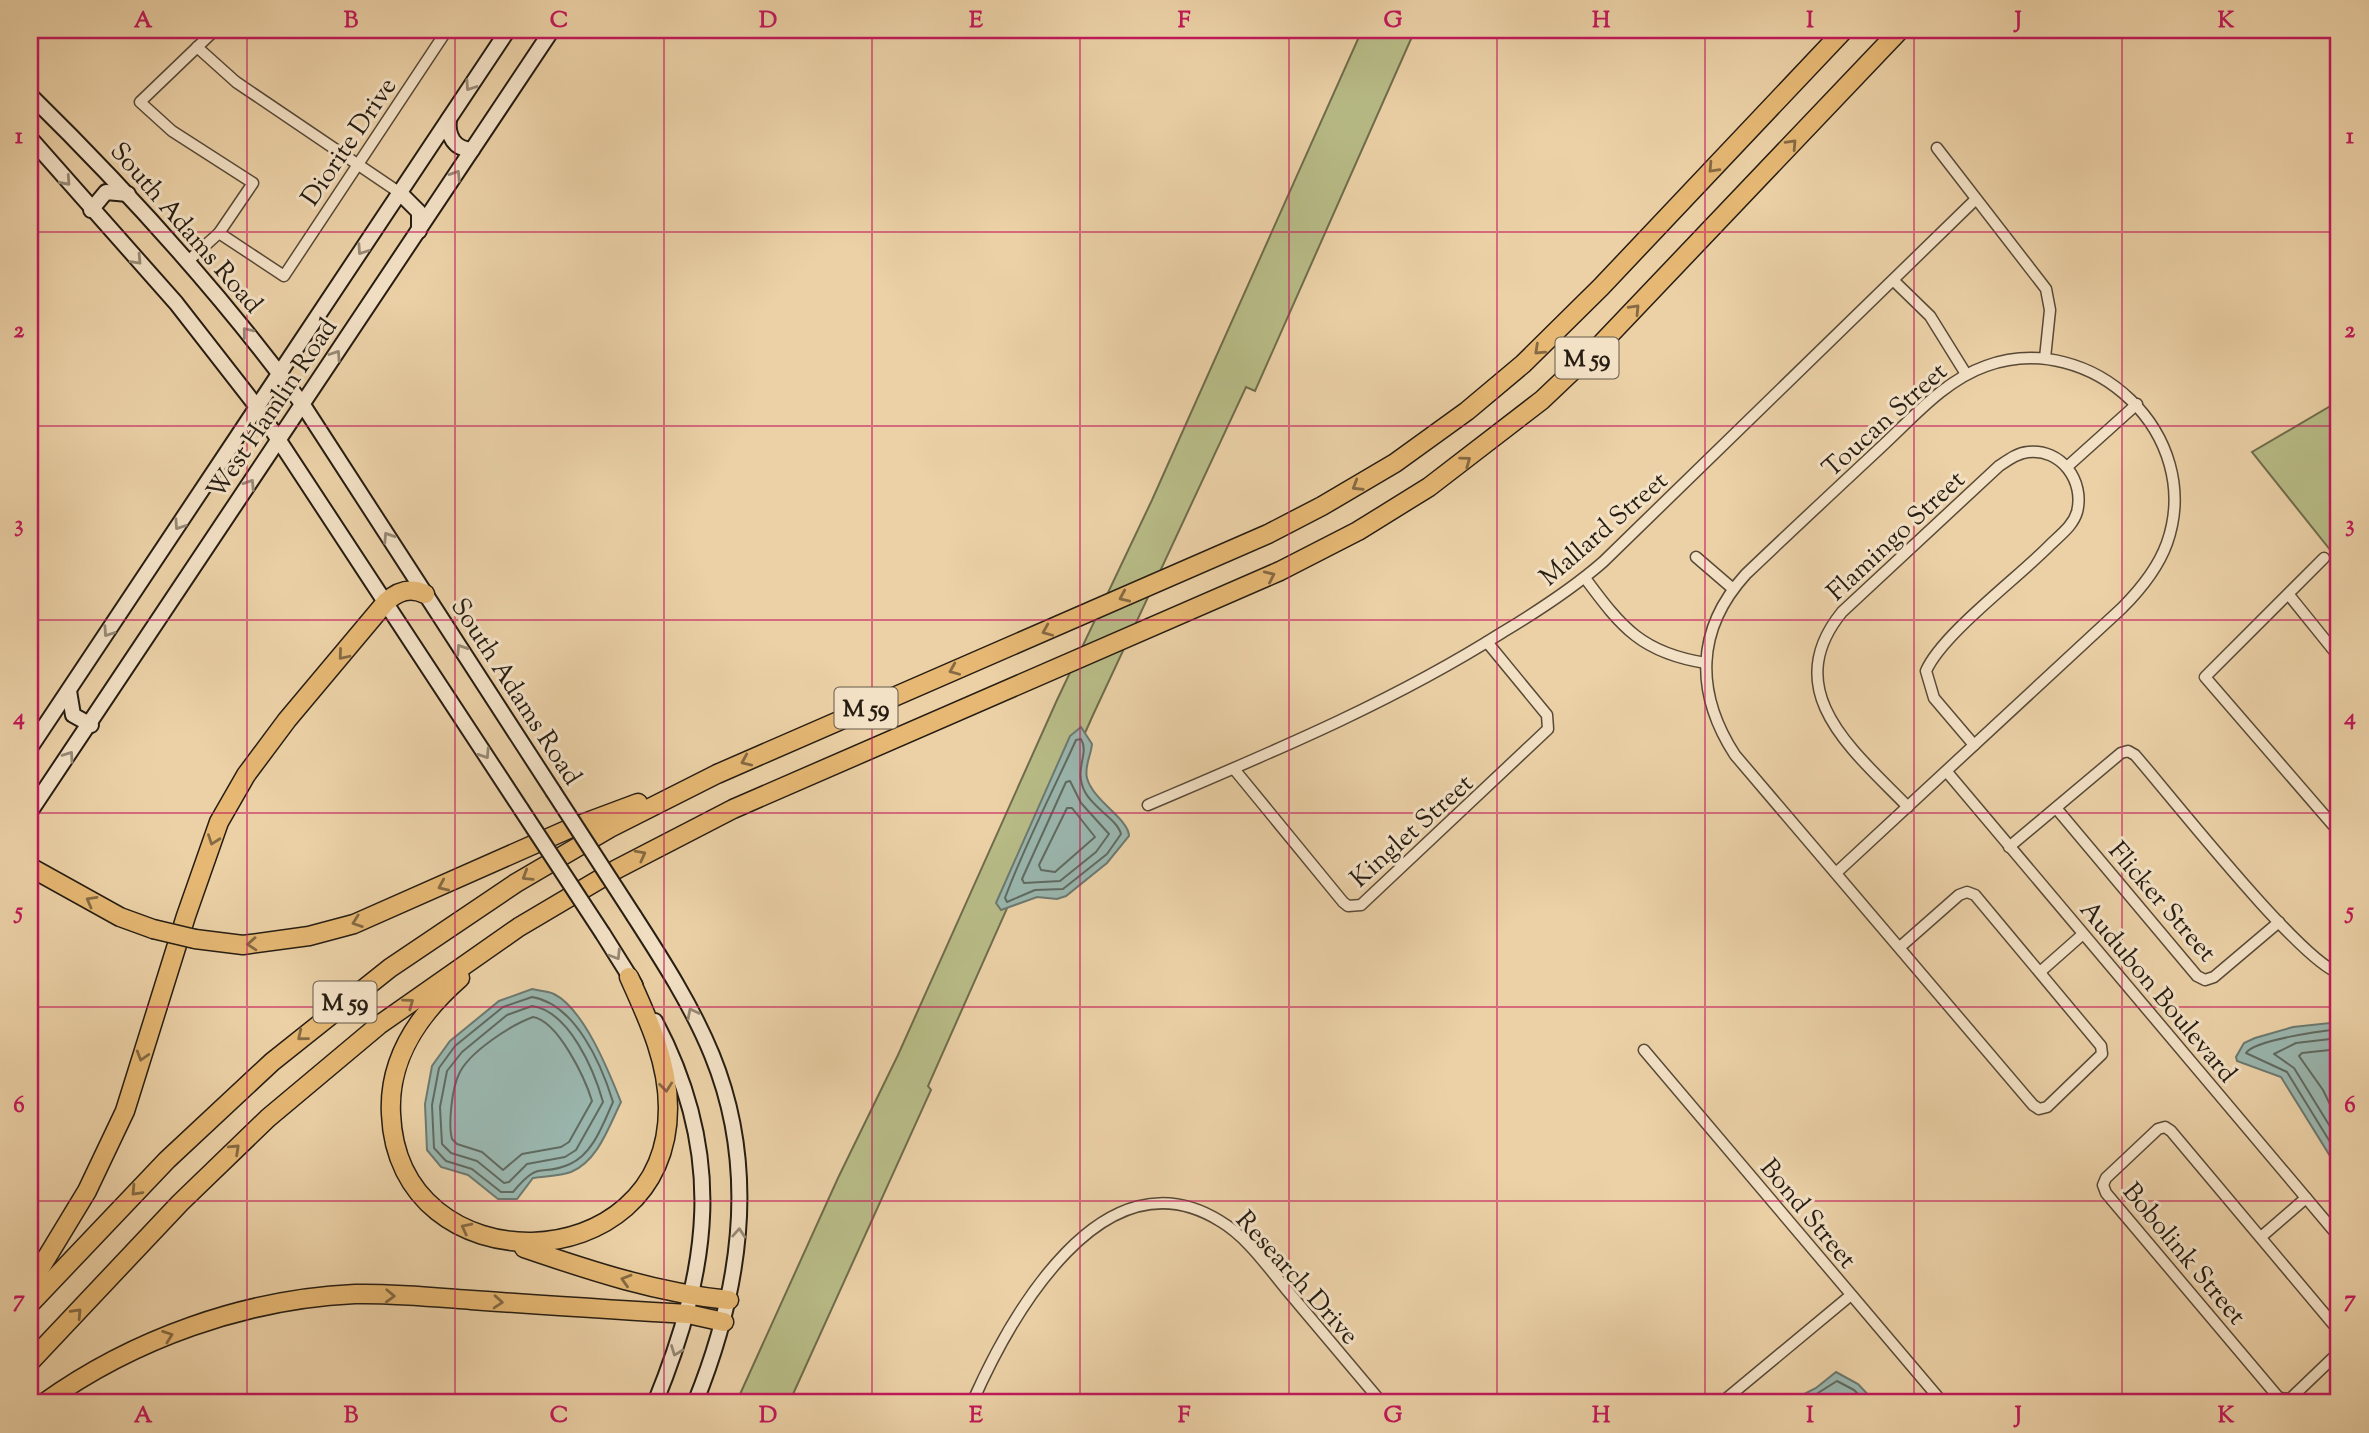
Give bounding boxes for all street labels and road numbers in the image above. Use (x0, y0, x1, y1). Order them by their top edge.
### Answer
street label: Diorite Drive (293, 71, 407, 214)
street label: South Adams Road (100, 135, 270, 323)
street label: West Hamlin Road (199, 311, 348, 507)
road number: M 59 (1556, 338, 1618, 379)
street label: Toucan Street (1815, 355, 1956, 487)
street label: Flamingo Street (1819, 463, 1974, 611)
street label: Mallard Street (1532, 464, 1677, 596)
street label: South Adams Road (440, 591, 590, 794)
road number: M 59 (834, 688, 898, 728)
street label: Kinglet Street (1343, 766, 1483, 897)
street label: Flicker Street (2098, 834, 2224, 971)
street label: Audubon Boulevard (2070, 894, 2245, 1092)
road number: M 59 (314, 982, 376, 1022)
street label: Bond Street (1750, 1152, 1864, 1278)
street label: Bobolink Street (2113, 1175, 2254, 1334)
street label: Research Drive (1226, 1204, 1366, 1354)

